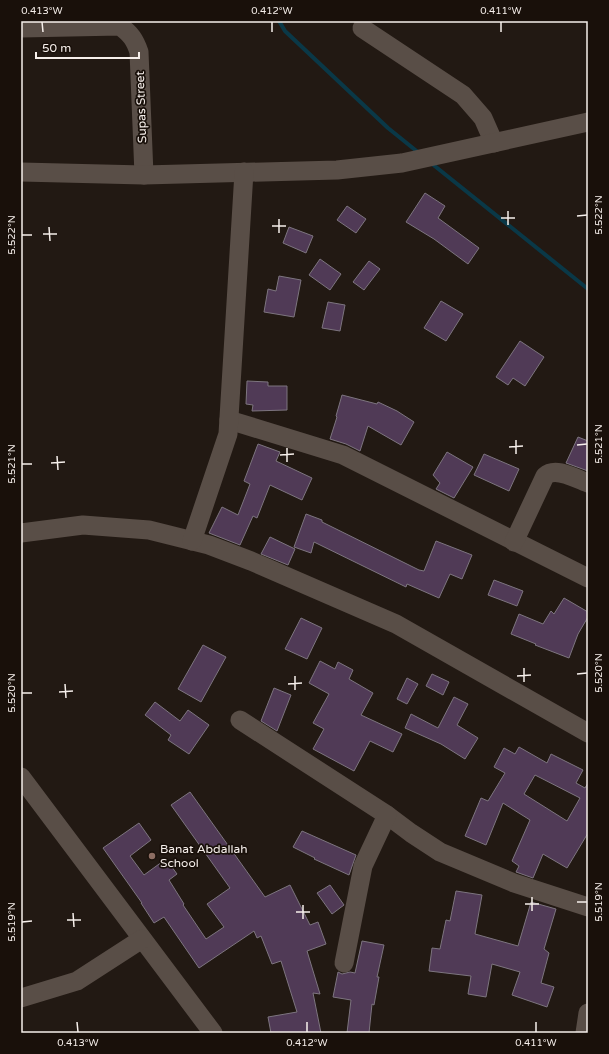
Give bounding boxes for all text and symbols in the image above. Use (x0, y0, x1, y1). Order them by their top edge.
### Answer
text: 0.413°W (21, 5, 63, 17)
text: 0.412°W (251, 5, 293, 17)
text: 0.411°W (480, 5, 522, 17)
scale bar (36, 34, 139, 60)
text: 50 m (42, 41, 71, 55)
street label: Supas Street (133, 70, 149, 143)
text: 5.522°N (593, 195, 605, 235)
text: 5.522°N (6, 215, 18, 255)
text: 5.521°N (593, 424, 605, 464)
text: 5.521°N (6, 444, 18, 484)
text: 5.520°N (593, 653, 605, 693)
text: 5.520°N (6, 673, 18, 713)
place label: Banat Abdallah School (160, 842, 247, 870)
marker: Banat Abdallah School (147, 851, 157, 861)
text: 5.519°N (593, 882, 605, 922)
text: 5.519°N (6, 902, 18, 942)
text: 0.413°W (57, 1037, 99, 1049)
text: 0.412°W (286, 1037, 328, 1049)
text: 0.411°W (515, 1037, 557, 1049)

